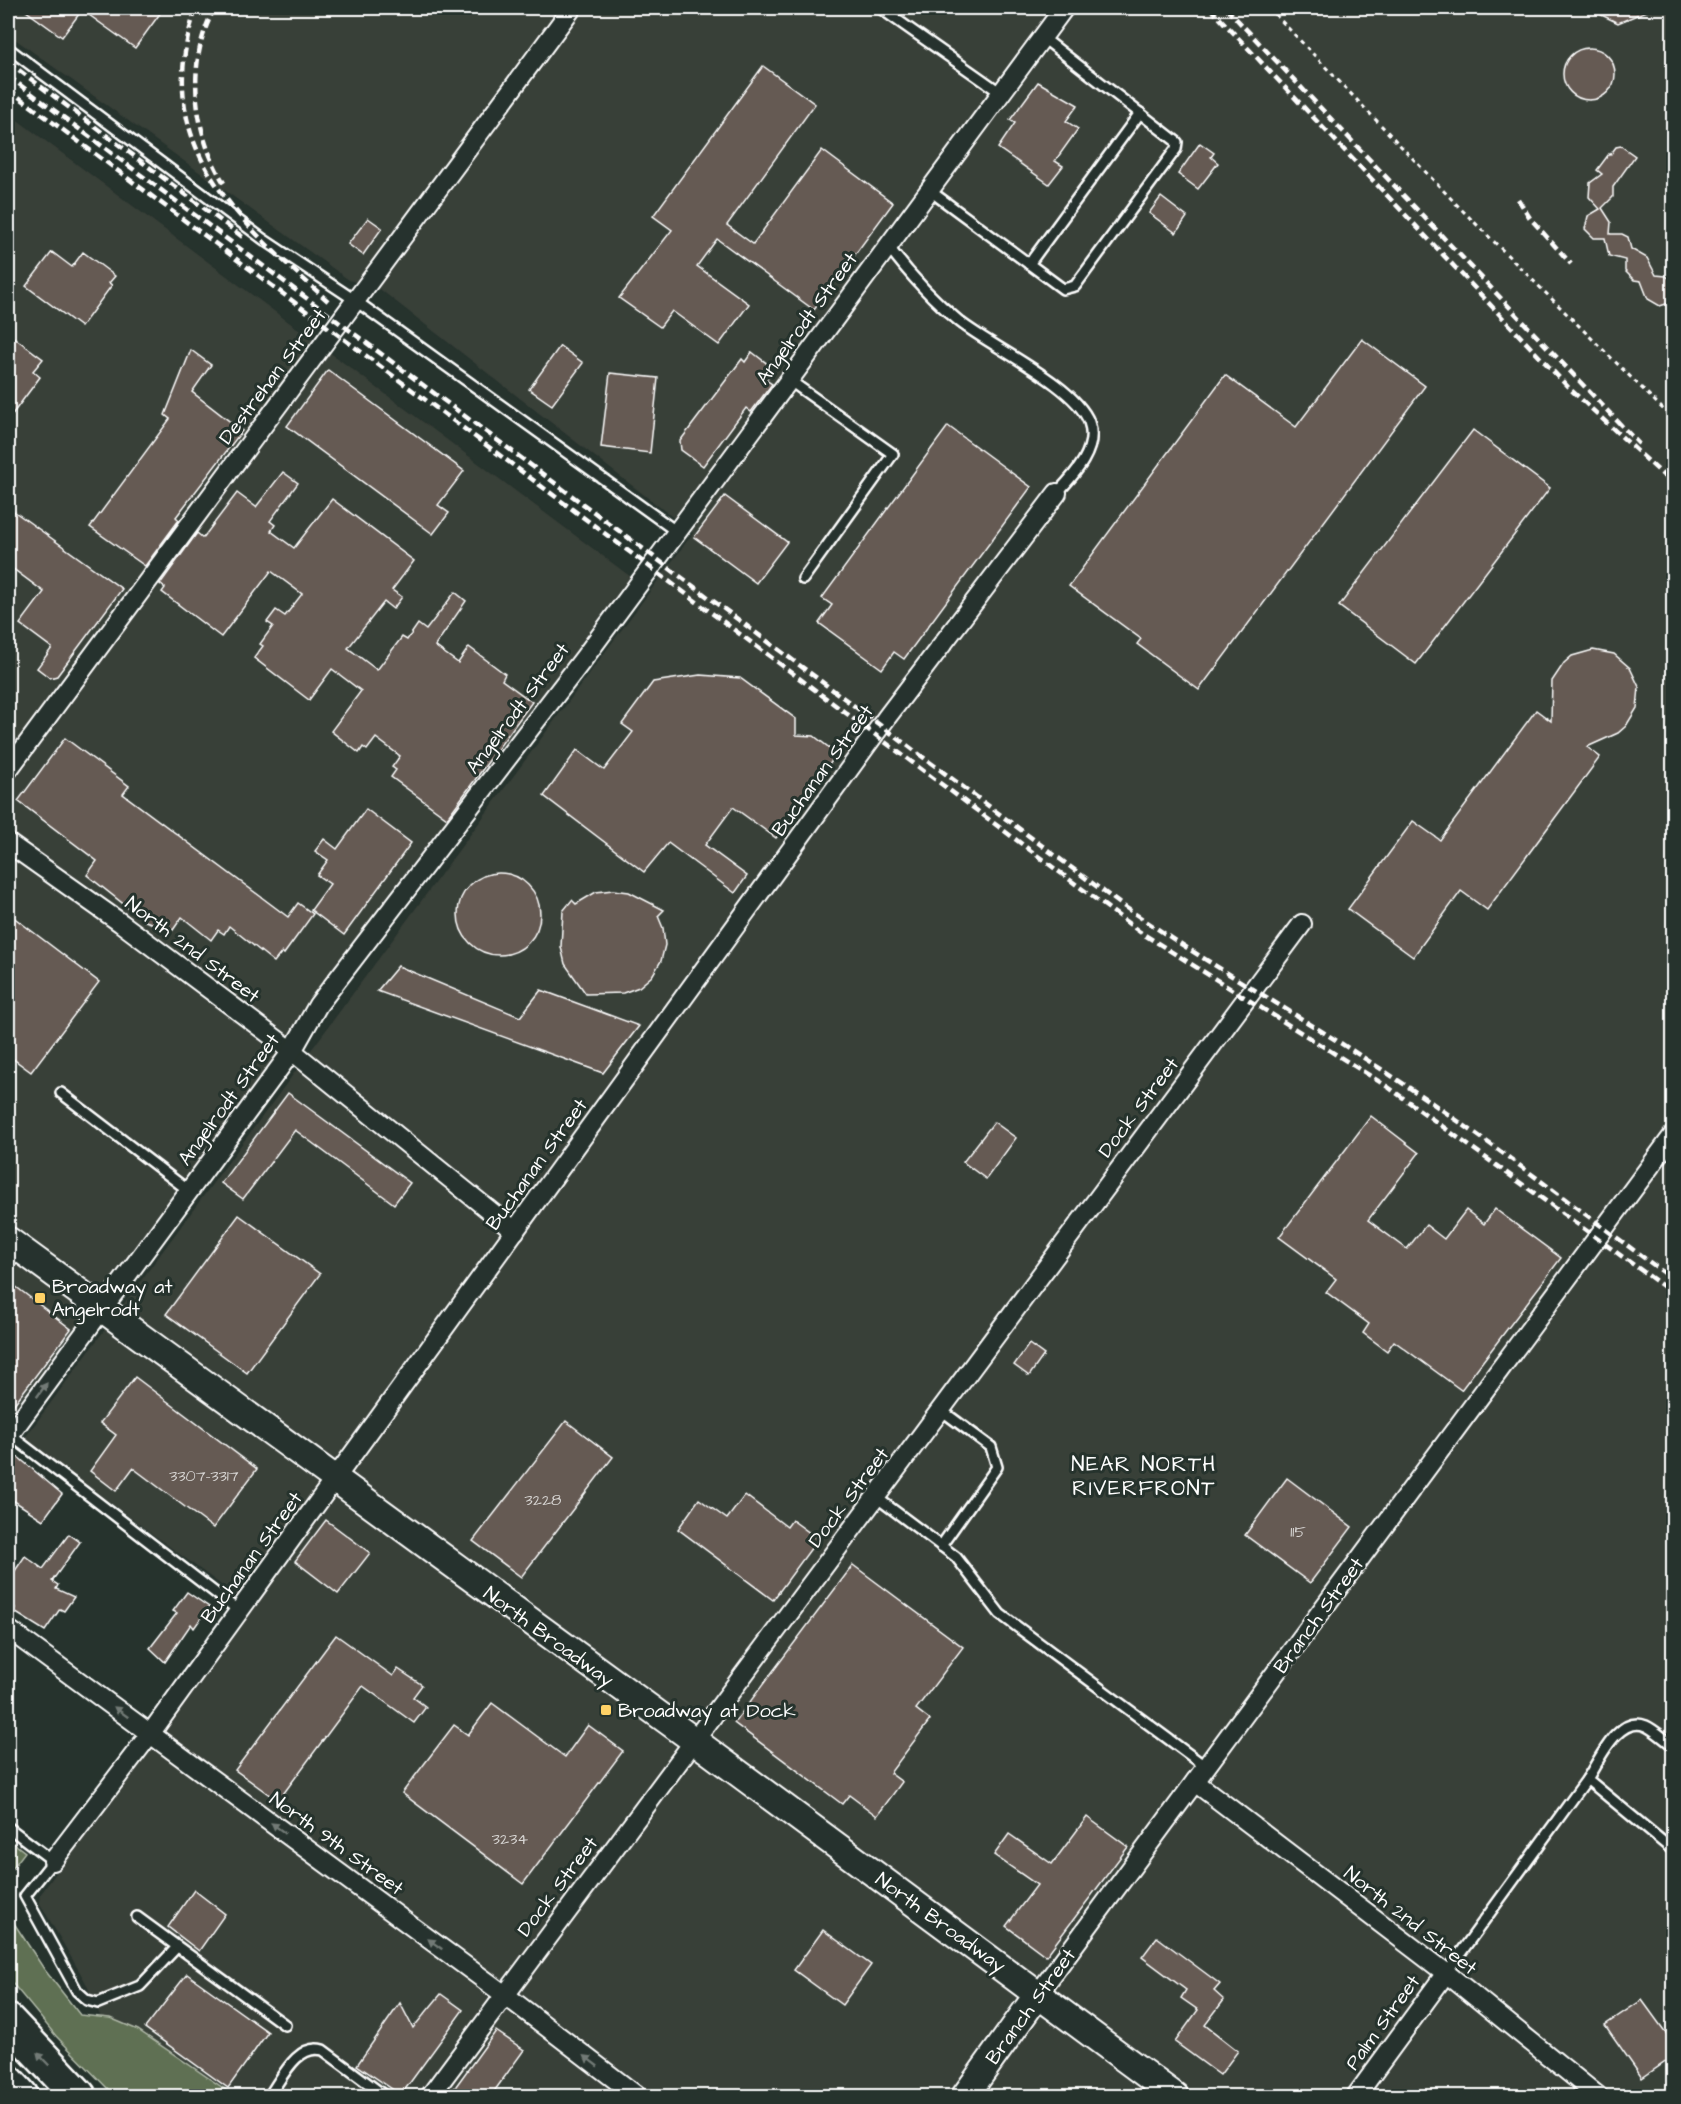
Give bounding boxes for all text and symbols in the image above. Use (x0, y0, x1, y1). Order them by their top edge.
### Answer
street label: Angelrodt Street (749, 247, 865, 391)
street label: Destrehan Street (212, 303, 333, 450)
street label: Angelrodt Street (459, 637, 577, 780)
street label: Buchanan Street (765, 699, 880, 842)
street label: North 2nd Street (119, 890, 266, 1010)
street label: Angelrodt Street (171, 1028, 287, 1172)
street label: Dock Street (1092, 1052, 1186, 1163)
street label: Buchanan Street (479, 1093, 594, 1236)
place label: Broadway at Angelrodt (52, 1273, 173, 1325)
marker: Broadway at Angelrodt (33, 1291, 47, 1305)
one-way arrow (36, 1382, 48, 1398)
street label: Dock Street (802, 1442, 896, 1553)
district label: NEAR NORTH RIVERFRONT (1071, 1450, 1217, 1503)
house number: 3307-3317 (169, 1465, 239, 1487)
street label: Buchanan Street (194, 1486, 309, 1629)
house number: 3228 (525, 1489, 561, 1511)
house number: 115 (1290, 1521, 1306, 1543)
street label: Branch Street (1267, 1552, 1371, 1680)
street label: North Broadway (477, 1580, 619, 1695)
place label: Broadway at Dock (618, 1697, 796, 1726)
marker: Broadway at Dock (599, 1703, 613, 1717)
one-way arrow (114, 1707, 129, 1719)
street label: North 9th Street (263, 1785, 409, 1902)
one-way arrow (271, 1822, 287, 1834)
house number: 3234 (492, 1828, 528, 1850)
street label: Dock Street (511, 1831, 605, 1942)
street label: North 2nd Street (1338, 1860, 1483, 1982)
street label: North Broadway (869, 1866, 1011, 1981)
one-way arrow (428, 1938, 443, 1950)
street label: Branch Street (979, 1943, 1083, 2071)
street label: Palm Street (1339, 1969, 1427, 2076)
one-way arrow (36, 2051, 50, 2066)
one-way arrow (583, 2054, 599, 2067)

